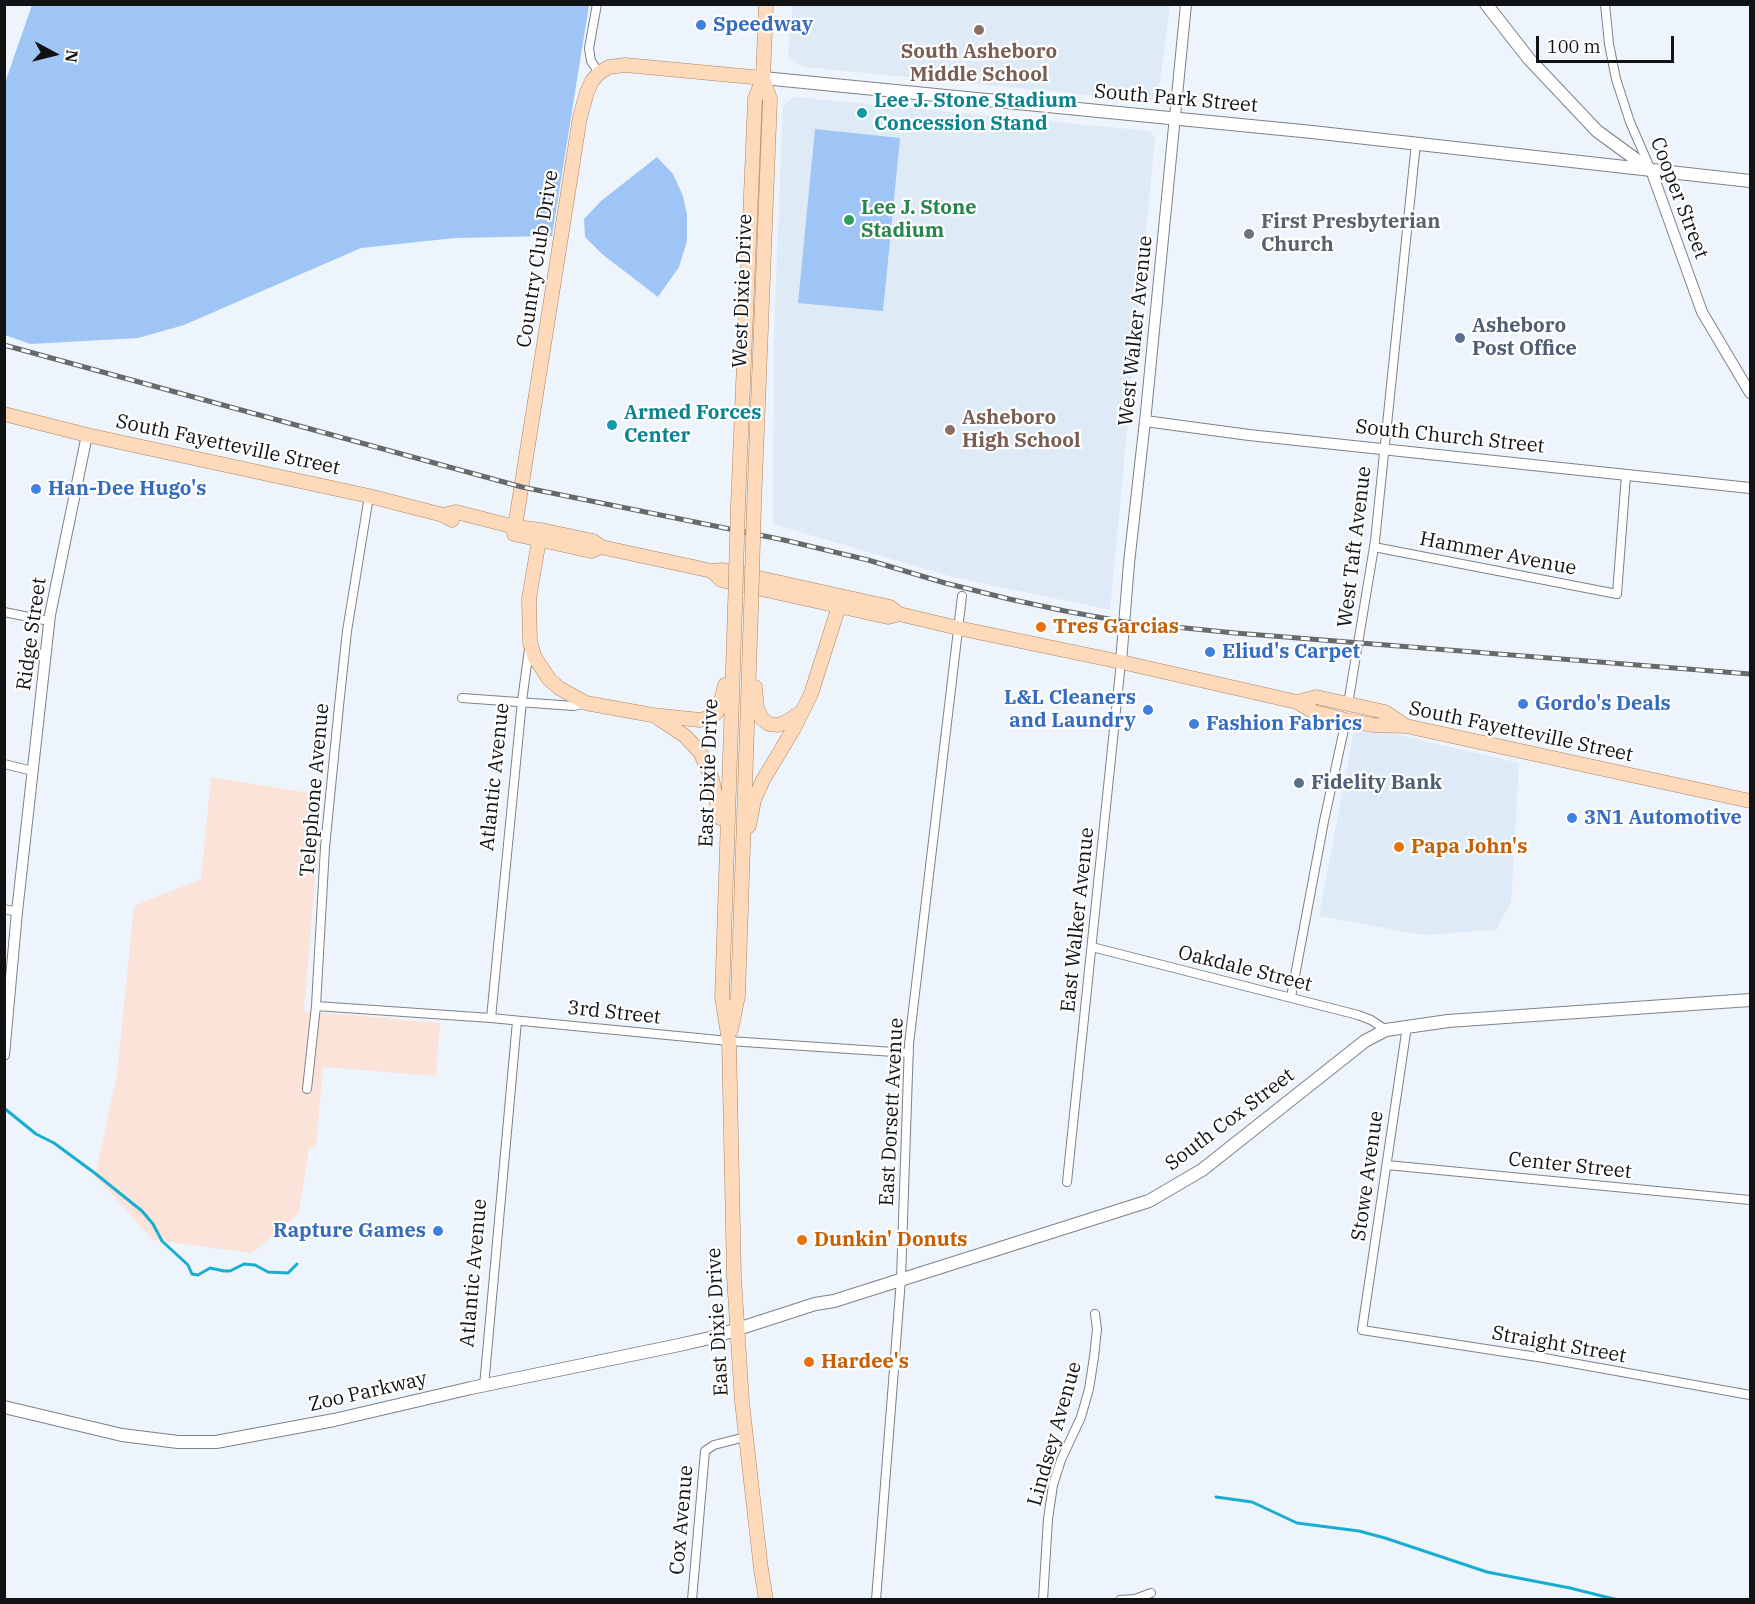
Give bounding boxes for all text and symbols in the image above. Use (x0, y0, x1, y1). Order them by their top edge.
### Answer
place label: Speedway (713, 13, 813, 37)
marker: Speedway (694, 18, 708, 32)
marker: South Asheboro Middle School (972, 23, 986, 37)
north arrow (24, 24, 84, 84)
scale bar (1539, 24, 1677, 62)
text: 100 m (1547, 35, 1601, 58)
place label: South Asheboro Middle School (901, 40, 1057, 87)
text: N (61, 49, 83, 64)
street label: South Park Street (1093, 80, 1259, 118)
place label: Lee J. Stone Stadium Concession Stand (874, 89, 1077, 136)
marker: Lee J. Stone Stadium Concession Stand (855, 106, 869, 120)
street label: Cooper Street (1645, 134, 1713, 262)
street label: Country Club Drive (512, 168, 564, 350)
place label: Lee J. Stone Stadium (861, 196, 976, 243)
place label: First Presbyterian Church (1261, 210, 1440, 257)
street label: West Dixie Drive (728, 213, 758, 369)
marker: Lee J. Stone Stadium (842, 213, 856, 227)
marker: First Presbyterian Church (1242, 227, 1256, 241)
street label: West Walker Avenue (1114, 235, 1158, 427)
place label: Asheboro Post Office (1472, 314, 1577, 361)
marker: Asheboro Post Office (1453, 331, 1467, 345)
place label: Armed Forces Center (624, 401, 761, 448)
place label: Asheboro High School (962, 406, 1080, 453)
street label: South Fayetteville Street (114, 410, 342, 480)
street label: South Church Street (1354, 415, 1546, 459)
marker: Armed Forces Center (605, 418, 619, 432)
marker: Asheboro High School (943, 423, 957, 437)
street label: West Taft Avenue (1333, 465, 1377, 629)
place label: Han-Dee Hugo's (48, 477, 206, 501)
marker: Han-Dee Hugo's (29, 482, 43, 496)
street label: Hammer Avenue (1418, 527, 1578, 581)
street label: Ridge Street (12, 576, 52, 692)
place label: Tres Garcias (1053, 615, 1179, 639)
marker: Tres Garcias (1034, 620, 1048, 634)
place label: Eliud's Carpet (1222, 640, 1360, 664)
marker: Eliud's Carpet (1203, 645, 1217, 659)
place label: L&L Cleaners and Laundry (1004, 686, 1136, 733)
place label: Gordo's Deals (1535, 692, 1671, 716)
street label: South Fayetteville Street (1407, 697, 1635, 767)
marker: Gordo's Deals (1516, 697, 1530, 711)
street label: East Dixie Drive (694, 698, 724, 848)
street label: Telephone Avenue (295, 702, 335, 878)
street label: Atlantic Avenue (475, 702, 515, 852)
marker: L&L Cleaners and Laundry (1141, 703, 1155, 717)
place label: Fashion Fabrics (1206, 712, 1362, 736)
marker: Fashion Fabrics (1187, 717, 1201, 731)
place label: Fidelity Bank (1311, 771, 1442, 795)
marker: Fidelity Bank (1292, 776, 1306, 790)
place label: 3N1 Automotive (1584, 806, 1742, 830)
marker: 3N1 Automotive (1565, 811, 1579, 825)
street label: East Walker Avenue (1056, 826, 1100, 1014)
place label: Papa John's (1411, 835, 1527, 859)
marker: Papa John's (1392, 840, 1406, 854)
street label: Oakdale Street (1176, 941, 1314, 997)
street label: 3rd Street (566, 996, 662, 1030)
street label: East Dorsett Avenue (875, 1017, 909, 1207)
street label: South Cox Street (1161, 1064, 1299, 1176)
street label: Stowe Avenue (1347, 1109, 1389, 1243)
street label: Center Street (1507, 1148, 1633, 1184)
street label: Atlantic Avenue (456, 1198, 492, 1348)
place label: Rapture Games (273, 1219, 426, 1243)
marker: Rapture Games (431, 1224, 445, 1238)
place label: Dunkin' Donuts (814, 1228, 967, 1252)
marker: Dunkin' Donuts (795, 1233, 809, 1247)
street label: East Dixie Drive (702, 1247, 734, 1397)
street label: Straight Street (1490, 1321, 1628, 1369)
place label: Hardee's (821, 1350, 909, 1374)
marker: Hardee's (802, 1355, 816, 1369)
street label: Lindsey Avenue (1023, 1359, 1087, 1509)
street label: Zoo Parkway (307, 1367, 429, 1417)
street label: Cox Avenue (665, 1464, 699, 1576)

